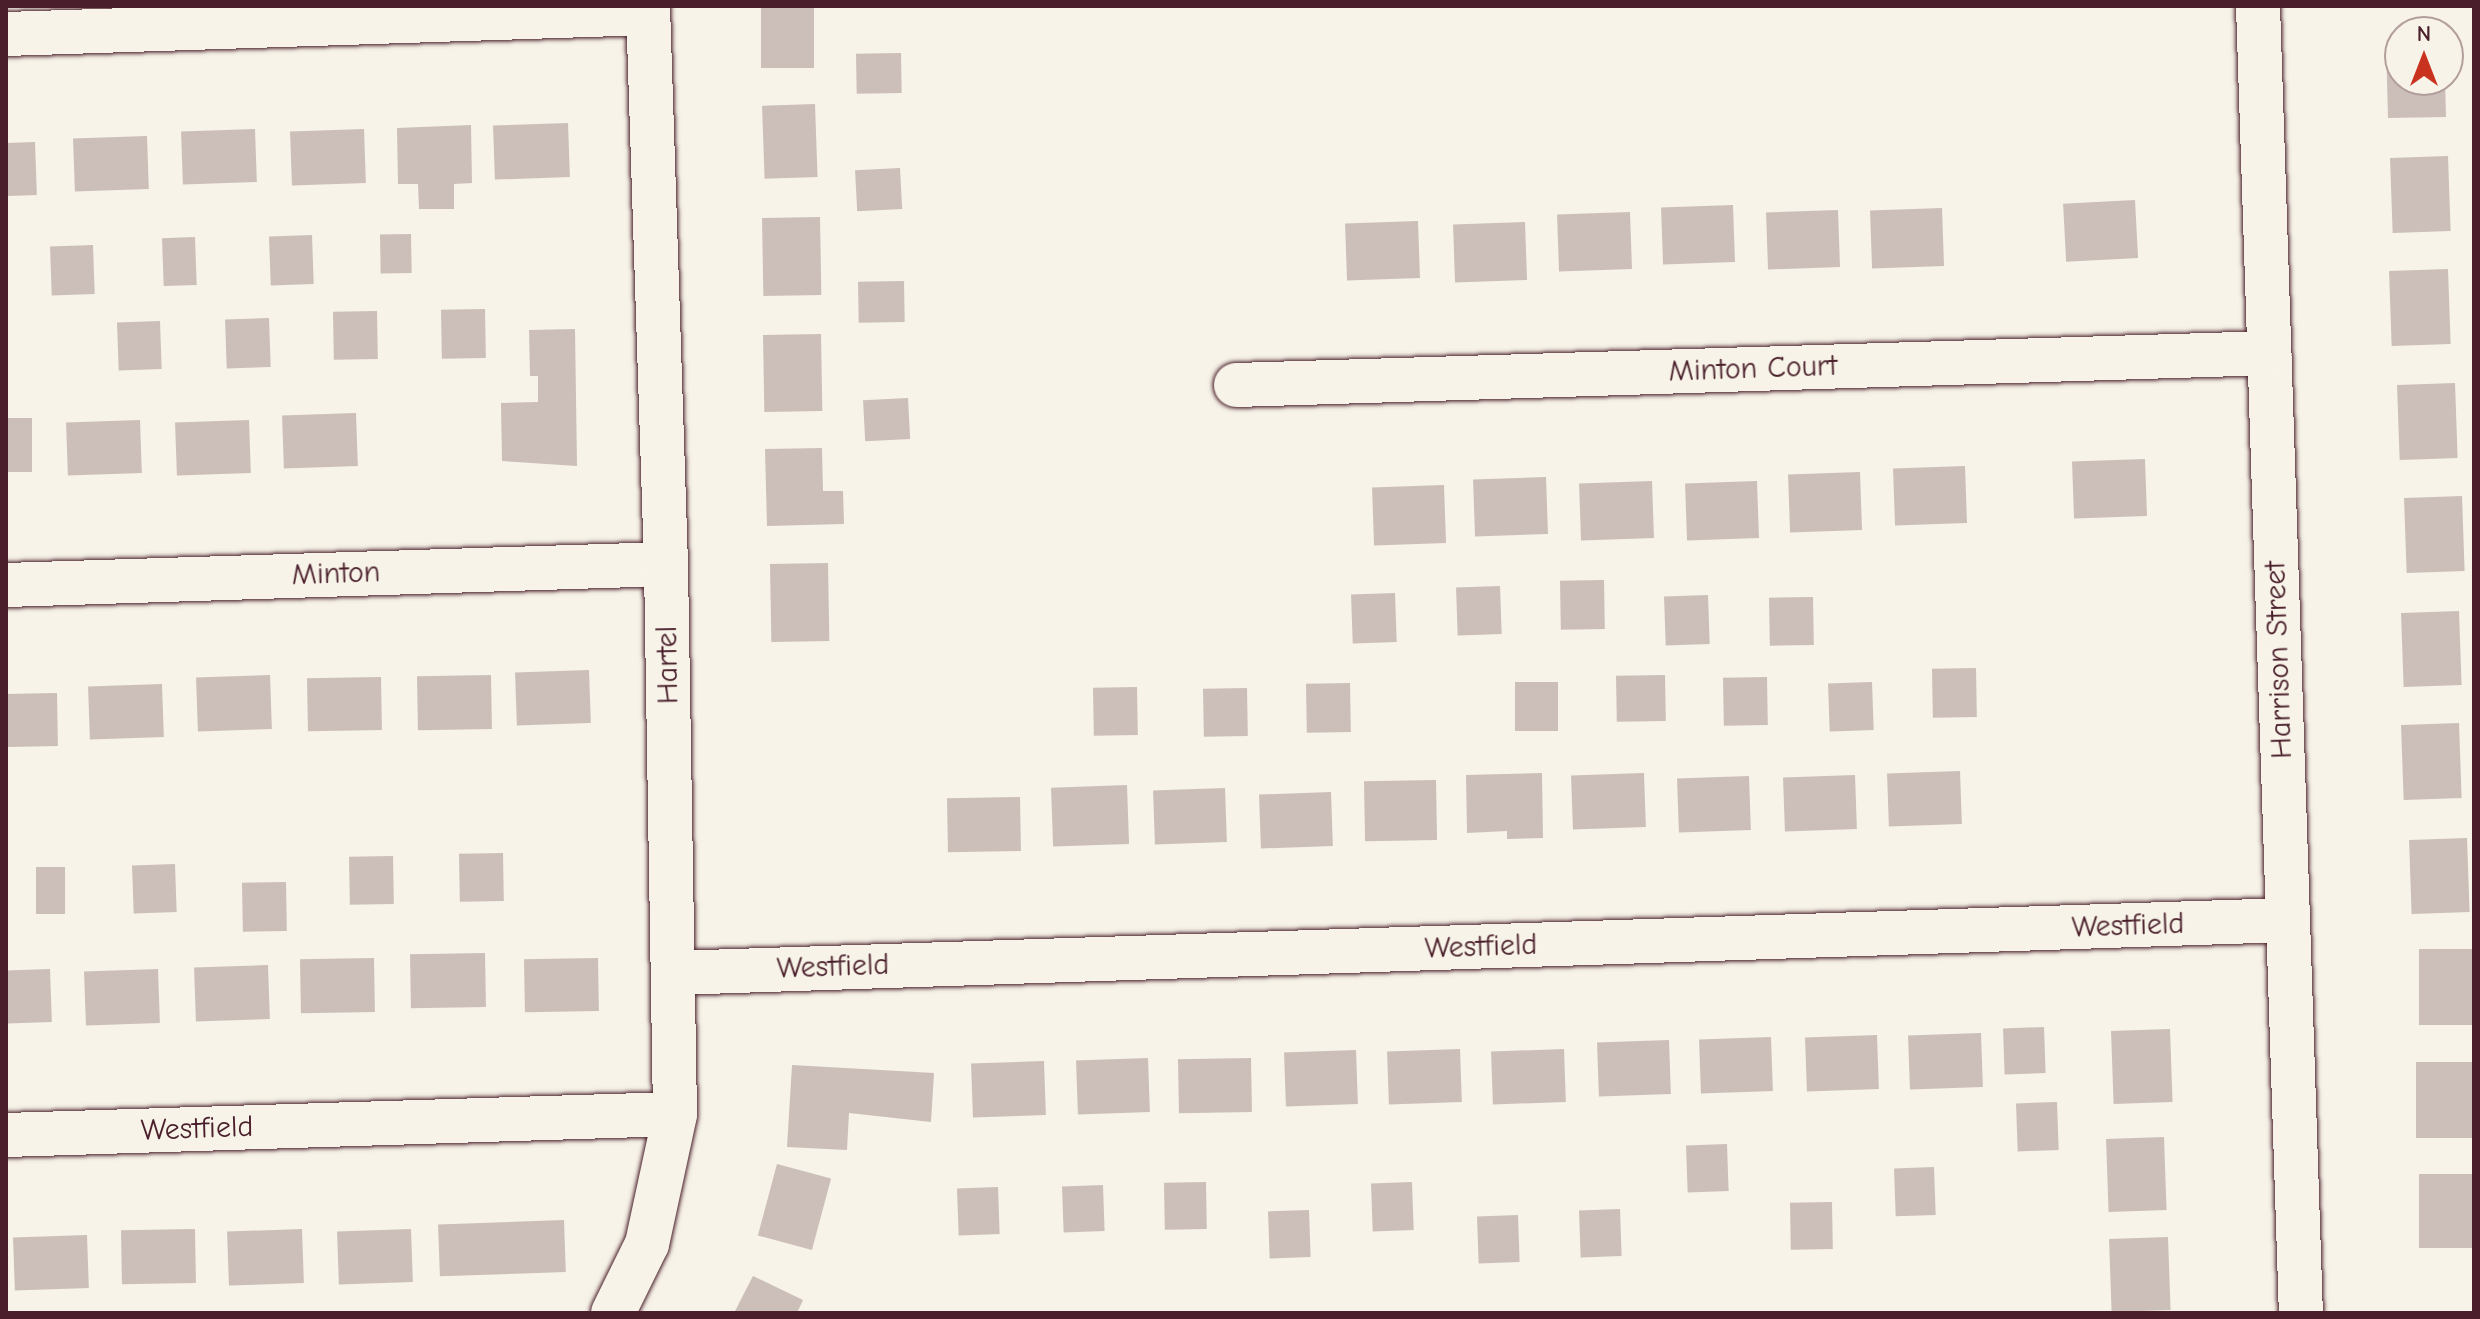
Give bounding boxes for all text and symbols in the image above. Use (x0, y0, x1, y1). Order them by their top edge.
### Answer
north arrow (2384, 16, 2464, 96)
text: N (2417, 21, 2431, 47)
street label: Minton Court (1668, 348, 1838, 390)
street label: Minton (291, 554, 381, 594)
street label: Harrison Street (2258, 561, 2300, 759)
street label: Hartel (649, 625, 687, 705)
street label: Westfield (2071, 906, 2185, 946)
street label: Westfield (1424, 927, 1538, 967)
street label: Westfield (776, 947, 890, 987)
street label: Westfield (140, 1109, 254, 1149)

